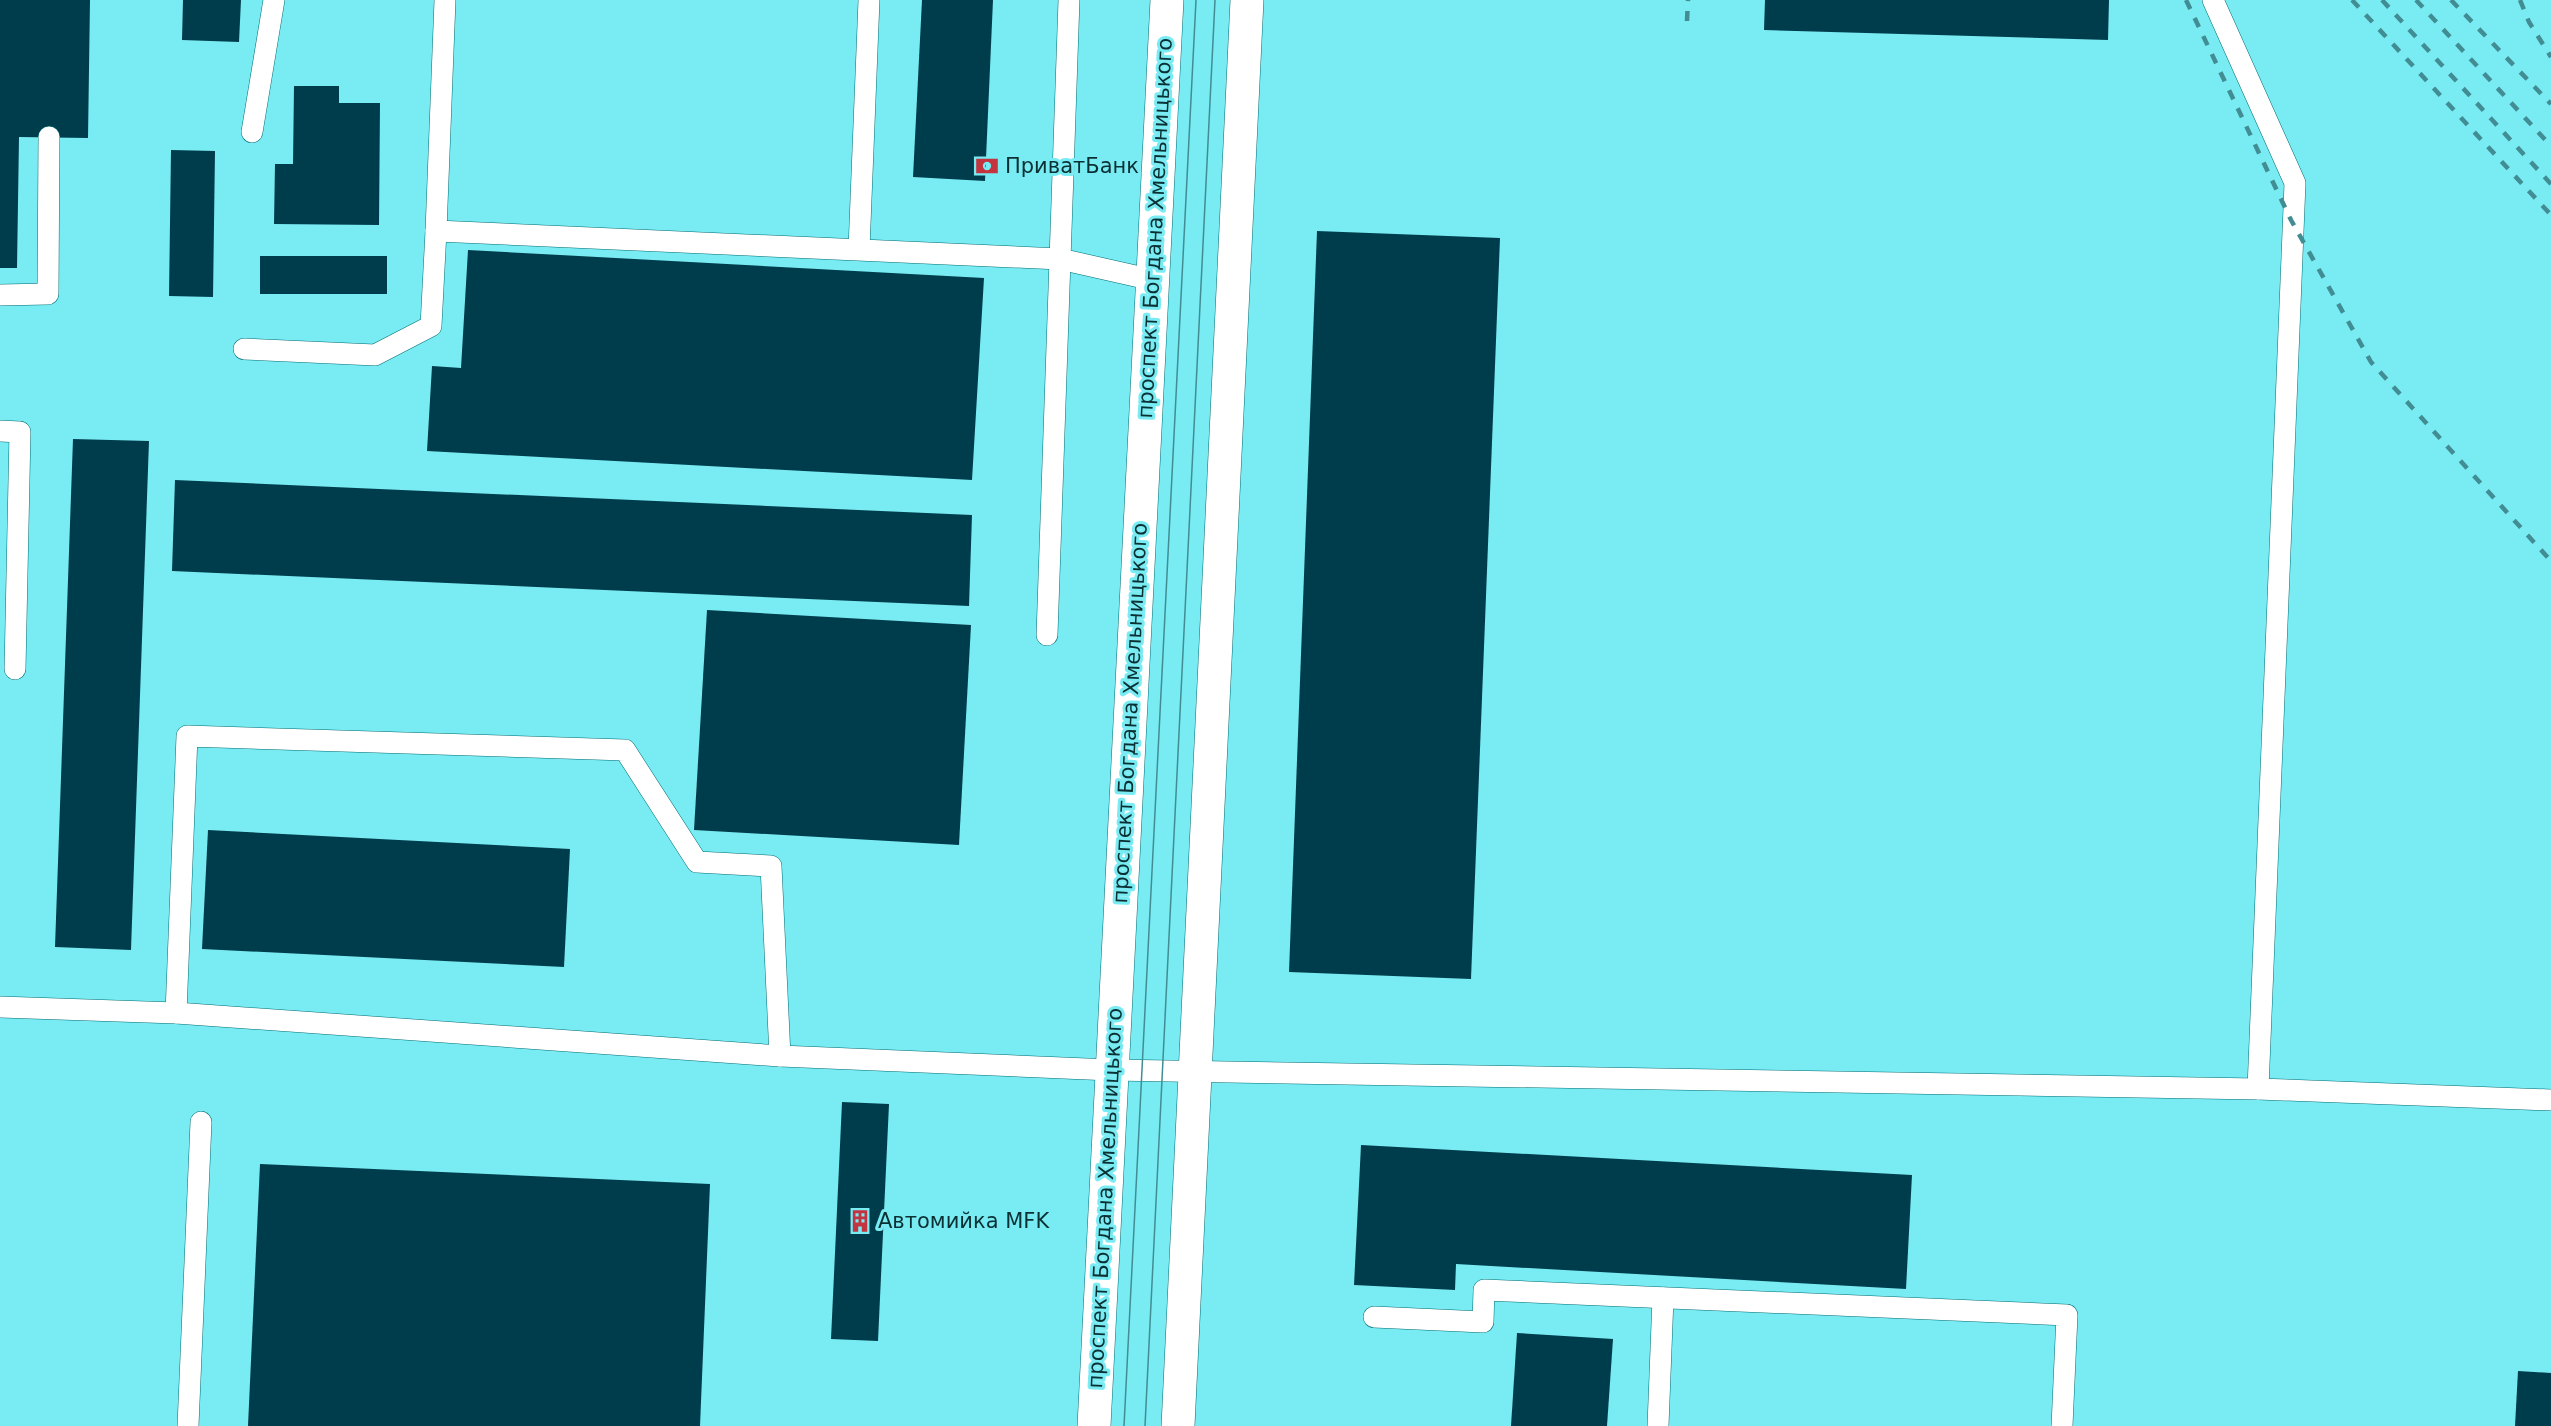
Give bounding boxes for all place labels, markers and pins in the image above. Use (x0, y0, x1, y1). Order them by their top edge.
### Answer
bank icon: ПриватБанк (974, 153, 1000, 179)
place label: ПриватБанк (1005, 154, 1139, 178)
building icon: Автомийка MFK (847, 1208, 873, 1234)
place label: Автомийка MFK (878, 1209, 1050, 1233)

